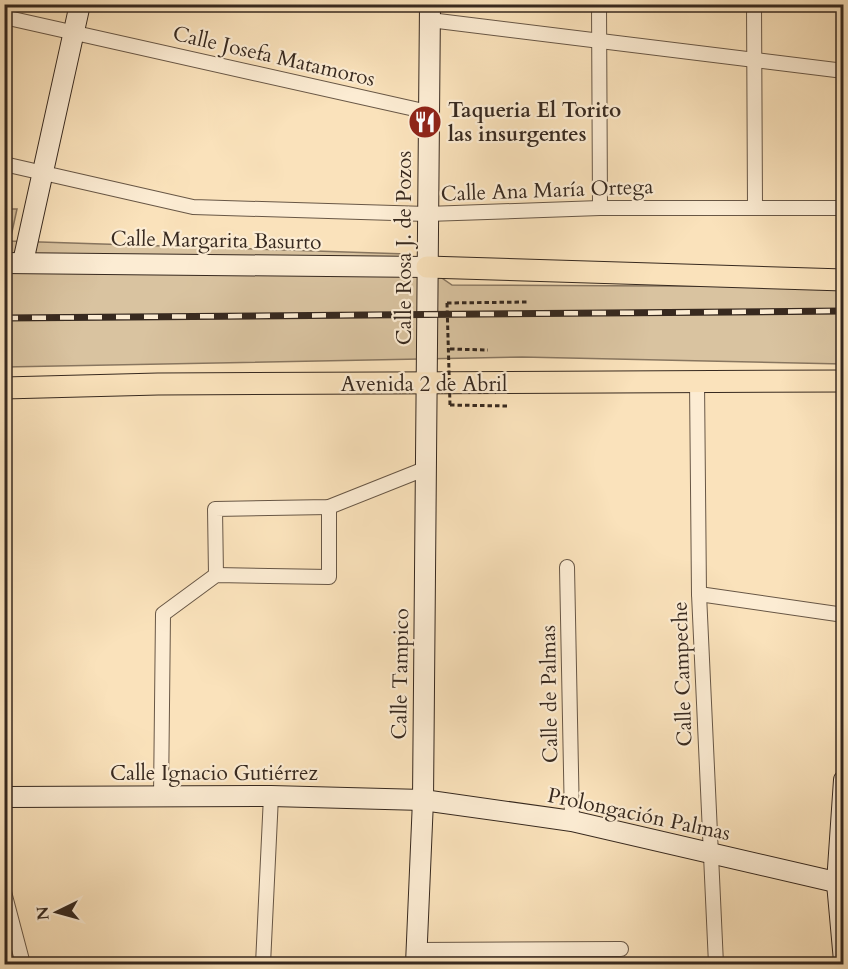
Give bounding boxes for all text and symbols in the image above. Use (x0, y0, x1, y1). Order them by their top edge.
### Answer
street label: Calle Josefa Matamoros (170, 19, 378, 94)
place label: Taqueria El Torito las insurgentes (448, 96, 621, 149)
restaurant icon: Taqueria El Torito las insurgentes (407, 104, 443, 140)
street label: Calle Rosa J. de Pozos (390, 151, 419, 345)
street label: Calle Ana María Ortega (440, 172, 654, 209)
street label: Calle Margarita Basurto (110, 224, 322, 257)
street label: Avenida 2 de Abril (341, 370, 507, 399)
street label: Calle Campeche (665, 601, 700, 747)
street label: Calle Tampico (385, 608, 416, 740)
street label: Calle de Palmas (534, 625, 565, 763)
street label: Calle Ignacio Gutiérrez (110, 759, 319, 788)
street label: Prolongación Palmas (545, 781, 733, 848)
north arrow (27, 882, 87, 942)
text: N (31, 905, 55, 921)

